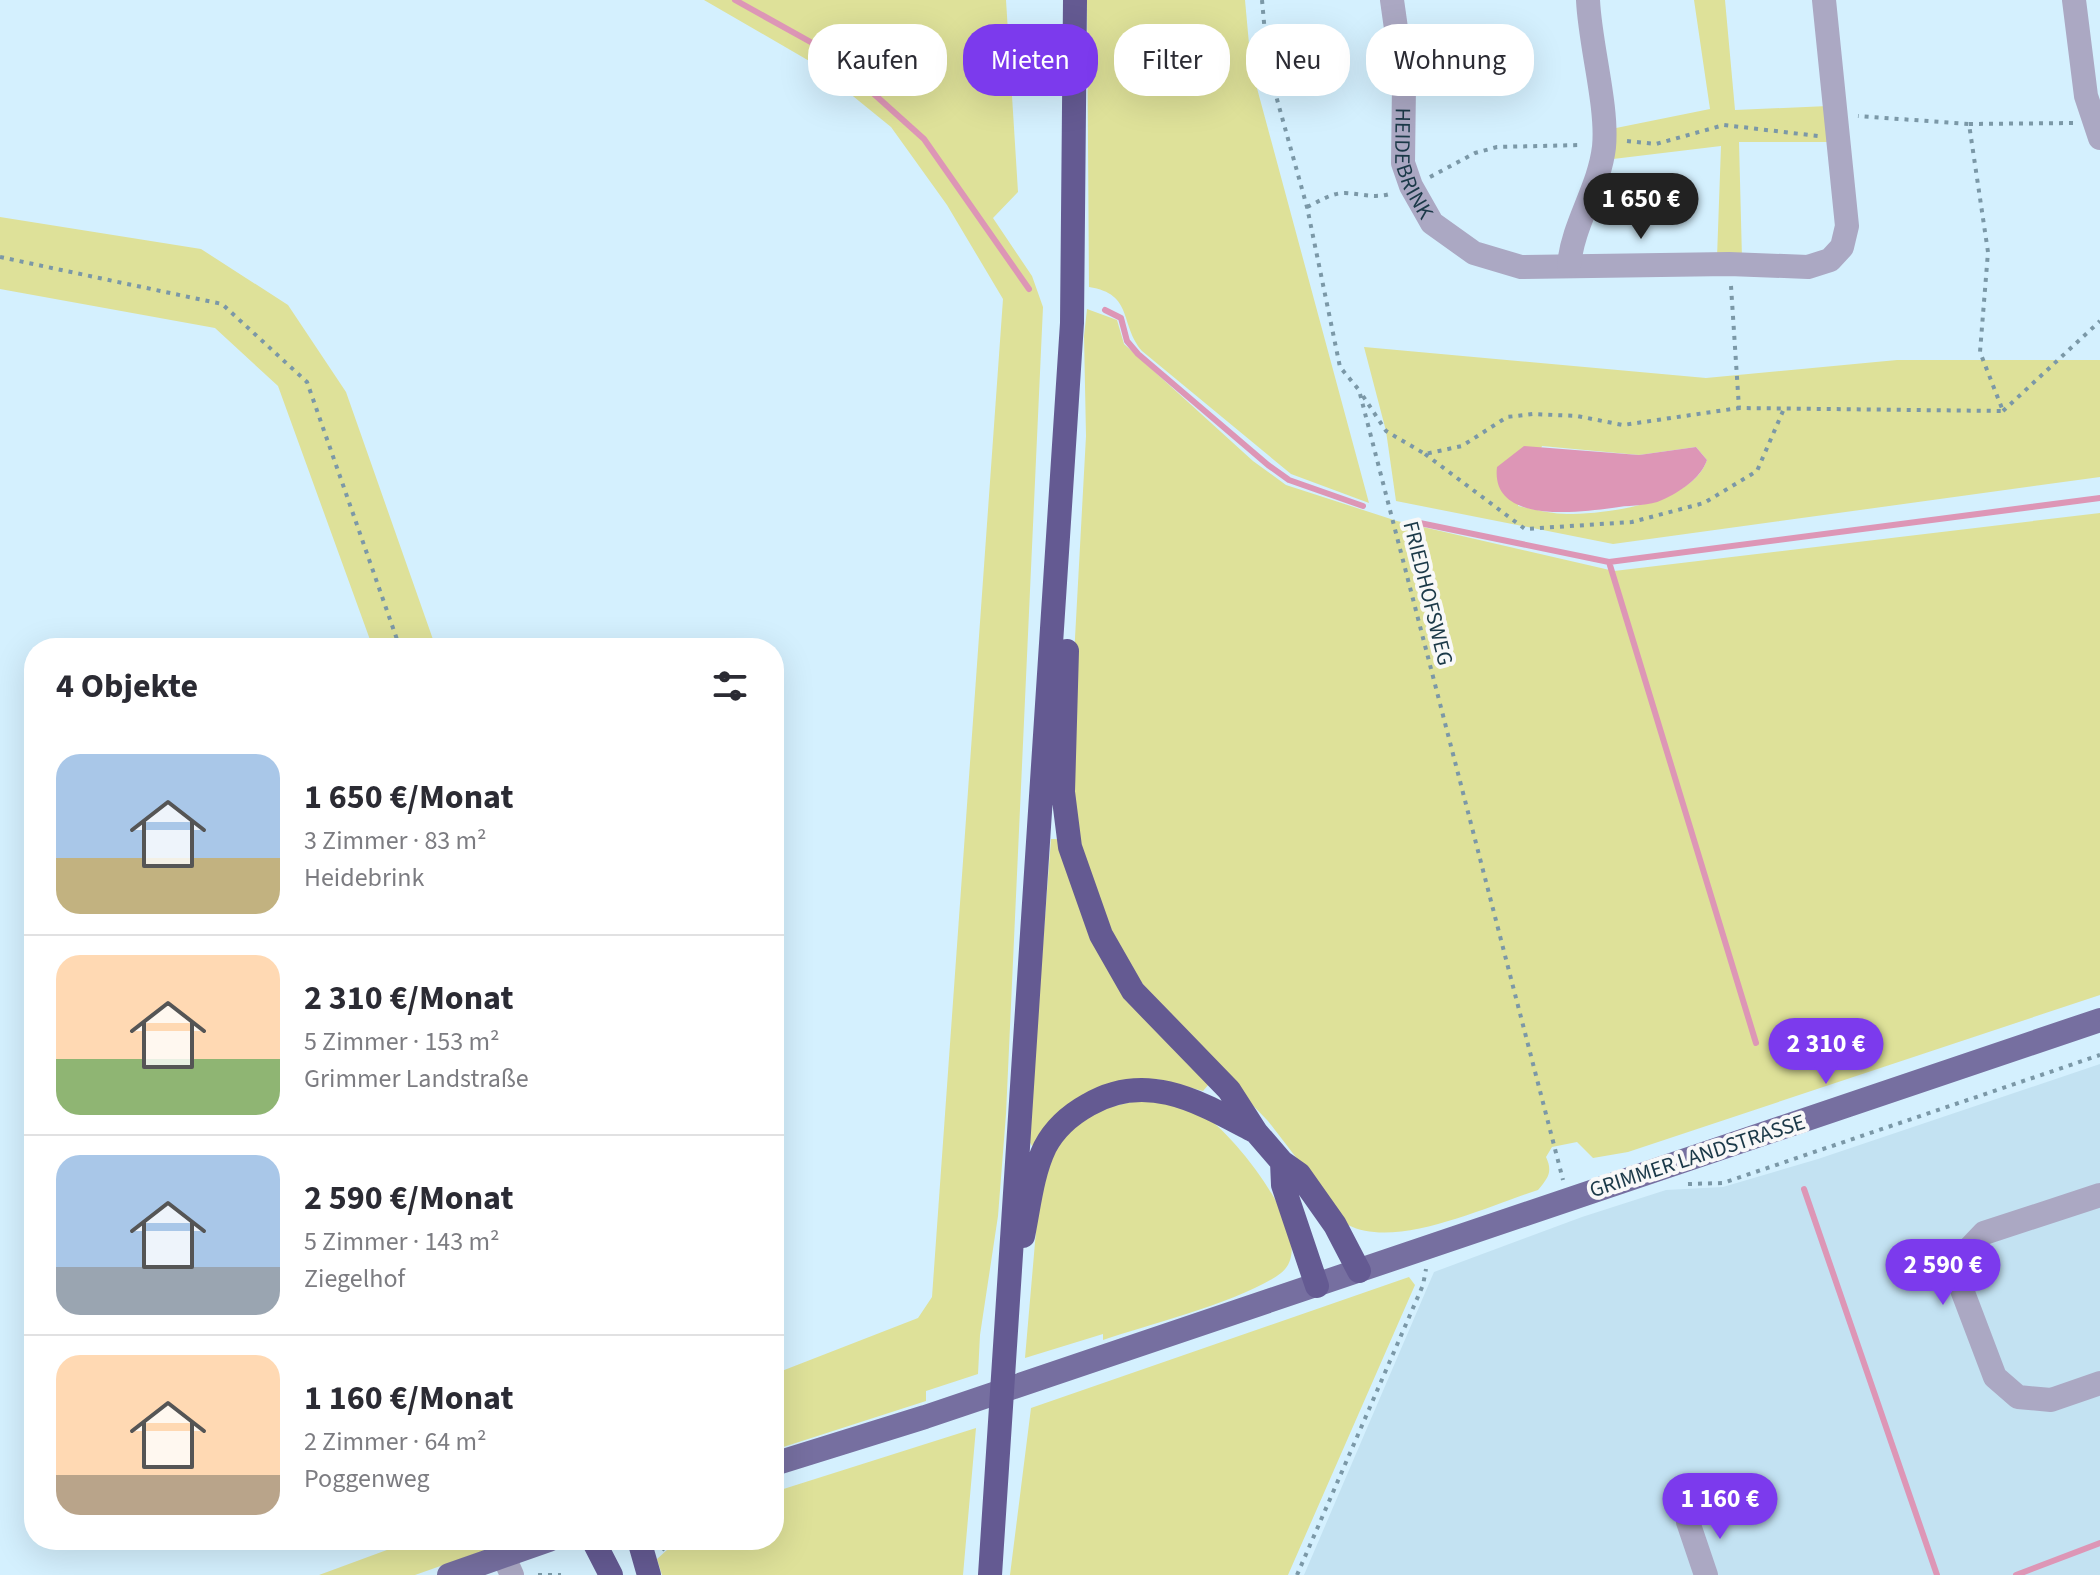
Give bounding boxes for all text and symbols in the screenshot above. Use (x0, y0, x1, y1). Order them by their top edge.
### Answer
chip: Kaufen (808, 24, 947, 96)
chip: Mieten (963, 24, 1098, 96)
chip: Filter (1114, 24, 1230, 96)
chip: Neu (1246, 24, 1350, 96)
chip: Wohnung (1366, 24, 1534, 96)
street label: HEIDEBRINK (1386, 107, 1442, 225)
pin: 1 650 € (1567, 173, 1715, 241)
text: 1 650 € (1601, 180, 1681, 217)
street label: FRIEDHOFSWEG (1395, 518, 1461, 669)
text: 4 Objekte (56, 662, 198, 711)
icon: filters (708, 664, 752, 708)
text: 1 650 €/Monat (304, 773, 513, 822)
icon: home (120, 786, 216, 882)
text: 3 Zimmer · 83 m² (304, 822, 487, 859)
text: Heidebrink (304, 859, 424, 896)
text: 2 310 €/Monat (304, 974, 513, 1023)
icon: home (120, 987, 216, 1083)
pin: 2 310 € (1752, 1018, 1900, 1086)
text: 5 Zimmer · 153 m² (304, 1023, 500, 1060)
text: 2 310 € (1786, 1025, 1866, 1062)
text: Grimmer Landstraße (304, 1060, 529, 1097)
street label: GRIMMER LANDSTRASSE (1585, 1106, 1809, 1206)
text: 2 590 €/Monat (304, 1174, 513, 1223)
icon: home (120, 1187, 216, 1283)
text: 5 Zimmer · 143 m² (304, 1223, 500, 1260)
pin: 2 590 € (1869, 1239, 2017, 1307)
text: 2 590 € (1903, 1246, 1983, 1283)
text: Ziegelhof (304, 1260, 405, 1297)
text: 1 160 €/Monat (304, 1374, 513, 1423)
icon: home (120, 1387, 216, 1483)
text: 2 Zimmer · 64 m² (304, 1423, 487, 1460)
text: Poggenweg (304, 1460, 430, 1497)
pin: 1 160 € (1646, 1473, 1794, 1541)
text: 1 160 € (1680, 1480, 1760, 1517)

